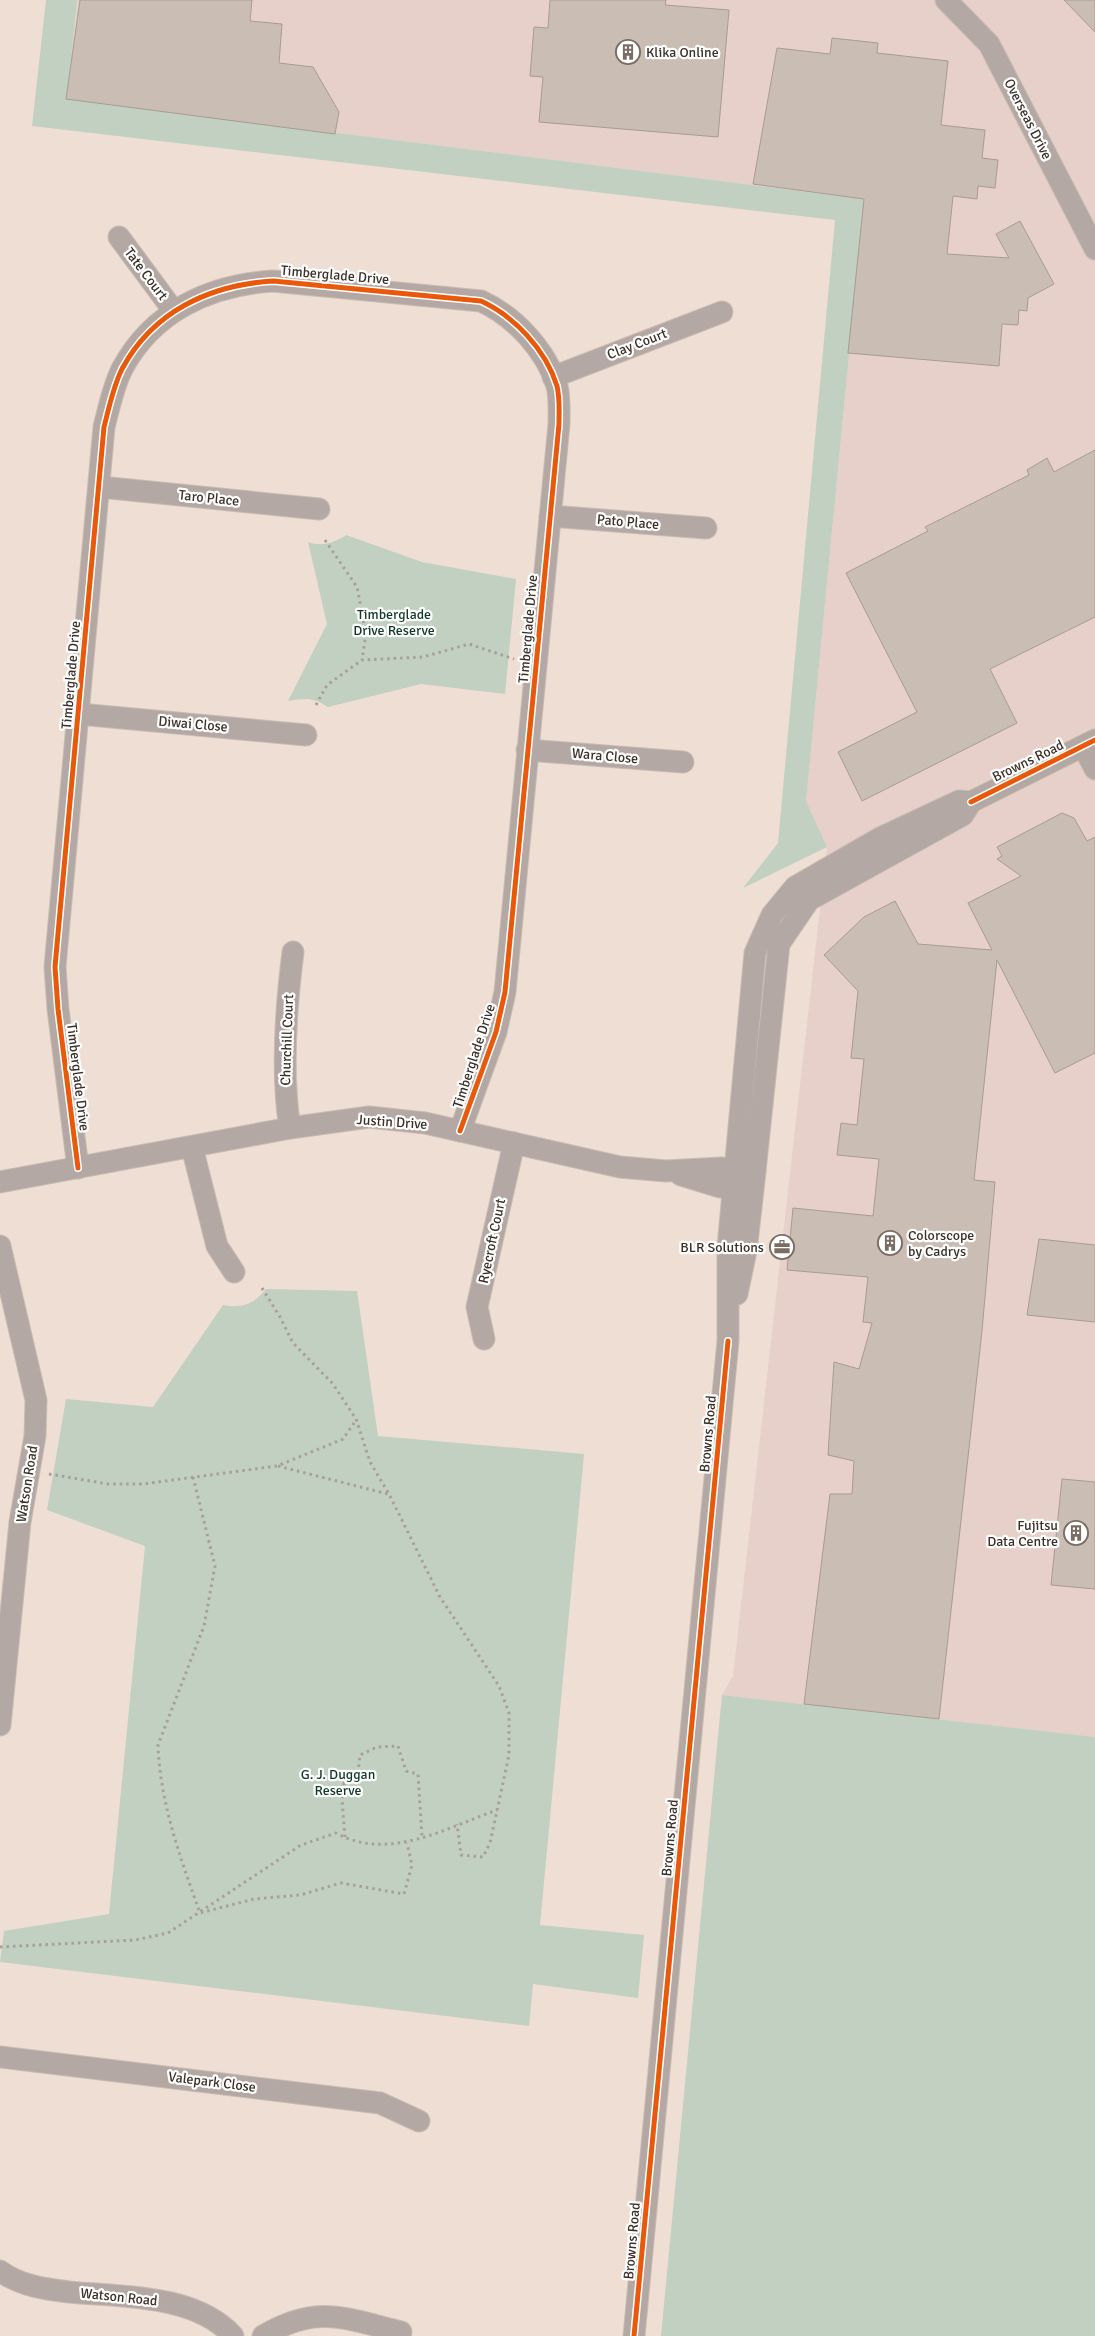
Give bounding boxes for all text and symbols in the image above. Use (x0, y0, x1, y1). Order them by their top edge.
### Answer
building icon: Klika Online (615, 39, 641, 65)
place label: Klika Online (646, 44, 719, 61)
street label: Overseas Drive (1000, 76, 1056, 162)
street label: Tate Court (121, 244, 171, 304)
street label: Timberglade Drive (280, 262, 390, 288)
street label: Clay Court (605, 325, 669, 363)
street label: Taro Place (178, 486, 240, 510)
street label: Pato Place (596, 511, 660, 533)
street label: Timberglade Drive (515, 574, 541, 684)
park label: Timberglade Drive Reserve (353, 606, 435, 639)
street label: Timberglade Drive (58, 620, 84, 730)
street label: Diwai Close (158, 713, 228, 735)
street label: Browns Road (990, 736, 1066, 786)
street label: Wara Close (571, 745, 639, 767)
street label: Churchill Court (277, 994, 297, 1086)
street label: Timberglade Drive (449, 1002, 499, 1110)
street label: Timberglade Drive (63, 1022, 93, 1132)
street label: Justin Drive (356, 1111, 428, 1133)
street label: Ryecroft Court (475, 1197, 509, 1285)
place label: Colorscope by Cadrys (908, 1227, 974, 1260)
building icon: Colorscope by Cadrys (877, 1230, 903, 1256)
office icon: BLR Solutions (769, 1234, 795, 1260)
place label: BLR Solutions (680, 1239, 764, 1256)
street label: Browns Road (696, 1395, 720, 1473)
street label: Watson Road (13, 1444, 41, 1524)
place label: Fujitsu Data Centre (987, 1517, 1058, 1550)
building icon: Fujitsu Data Centre (1063, 1520, 1089, 1546)
park label: G. J. Duggan Reserve (301, 1766, 375, 1799)
street label: Browns Road (658, 1799, 682, 1877)
street label: Valepark Close (167, 2068, 257, 2096)
street label: Browns Road (620, 2202, 644, 2280)
street label: Watson Road (80, 2285, 158, 2309)

